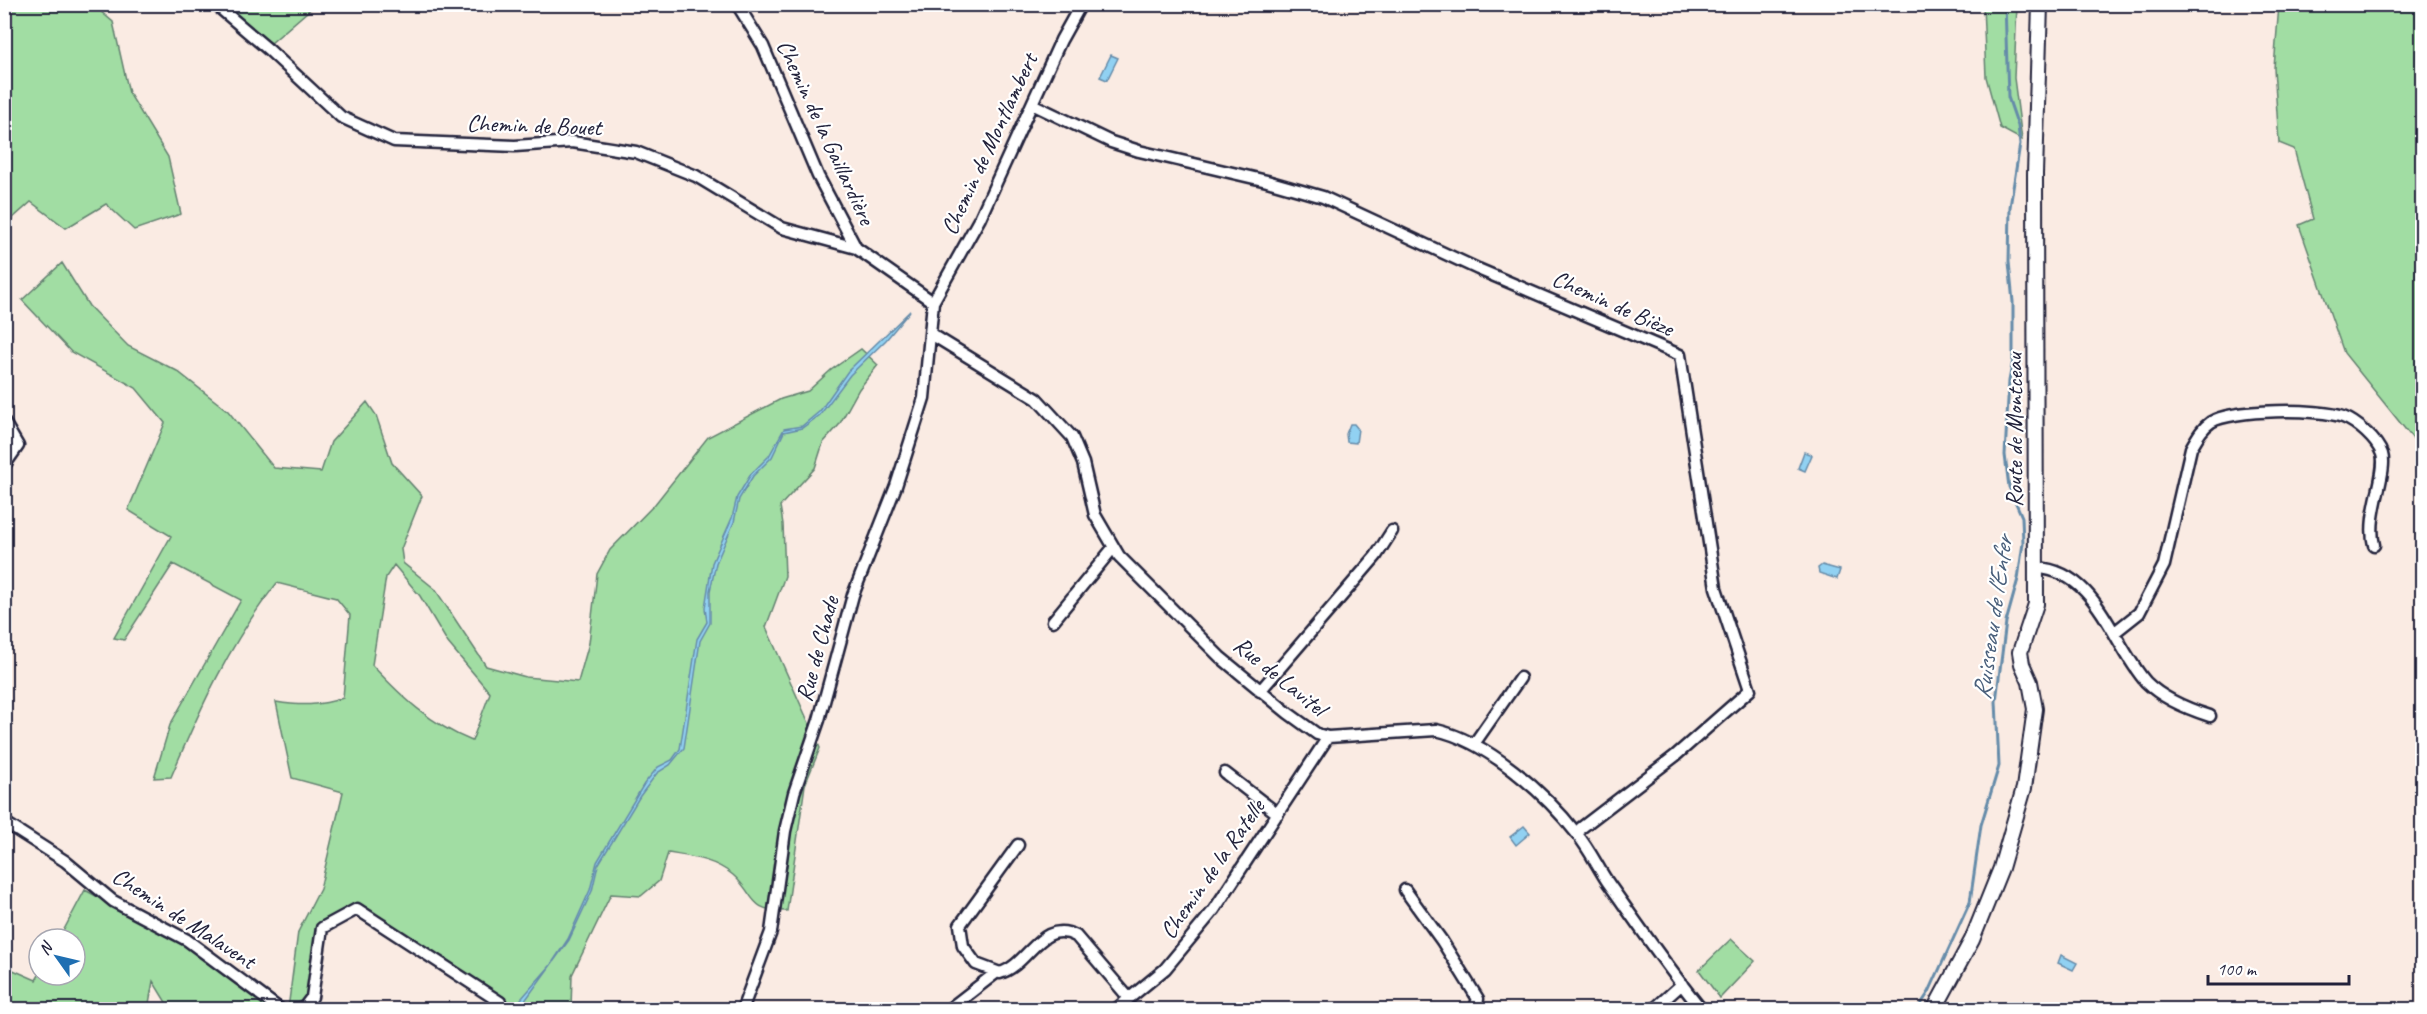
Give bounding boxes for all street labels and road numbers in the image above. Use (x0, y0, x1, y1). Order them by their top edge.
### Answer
street label: Chemin de la Gaillardière (770, 35, 883, 231)
street label: Chemin de Montlambert (934, 47, 1045, 240)
street label: Chemin de Bouet (466, 108, 604, 142)
street label: Chemin de Bièze (1548, 263, 1680, 344)
street label: Route de Montceau (1999, 351, 2029, 507)
street label: Rue de Chade (789, 591, 846, 705)
street label: Rue de Lavitel (1228, 630, 1335, 725)
street label: Chemin de la Ratelle (1153, 792, 1272, 945)
street label: Chemin de Malavent (107, 860, 263, 977)

